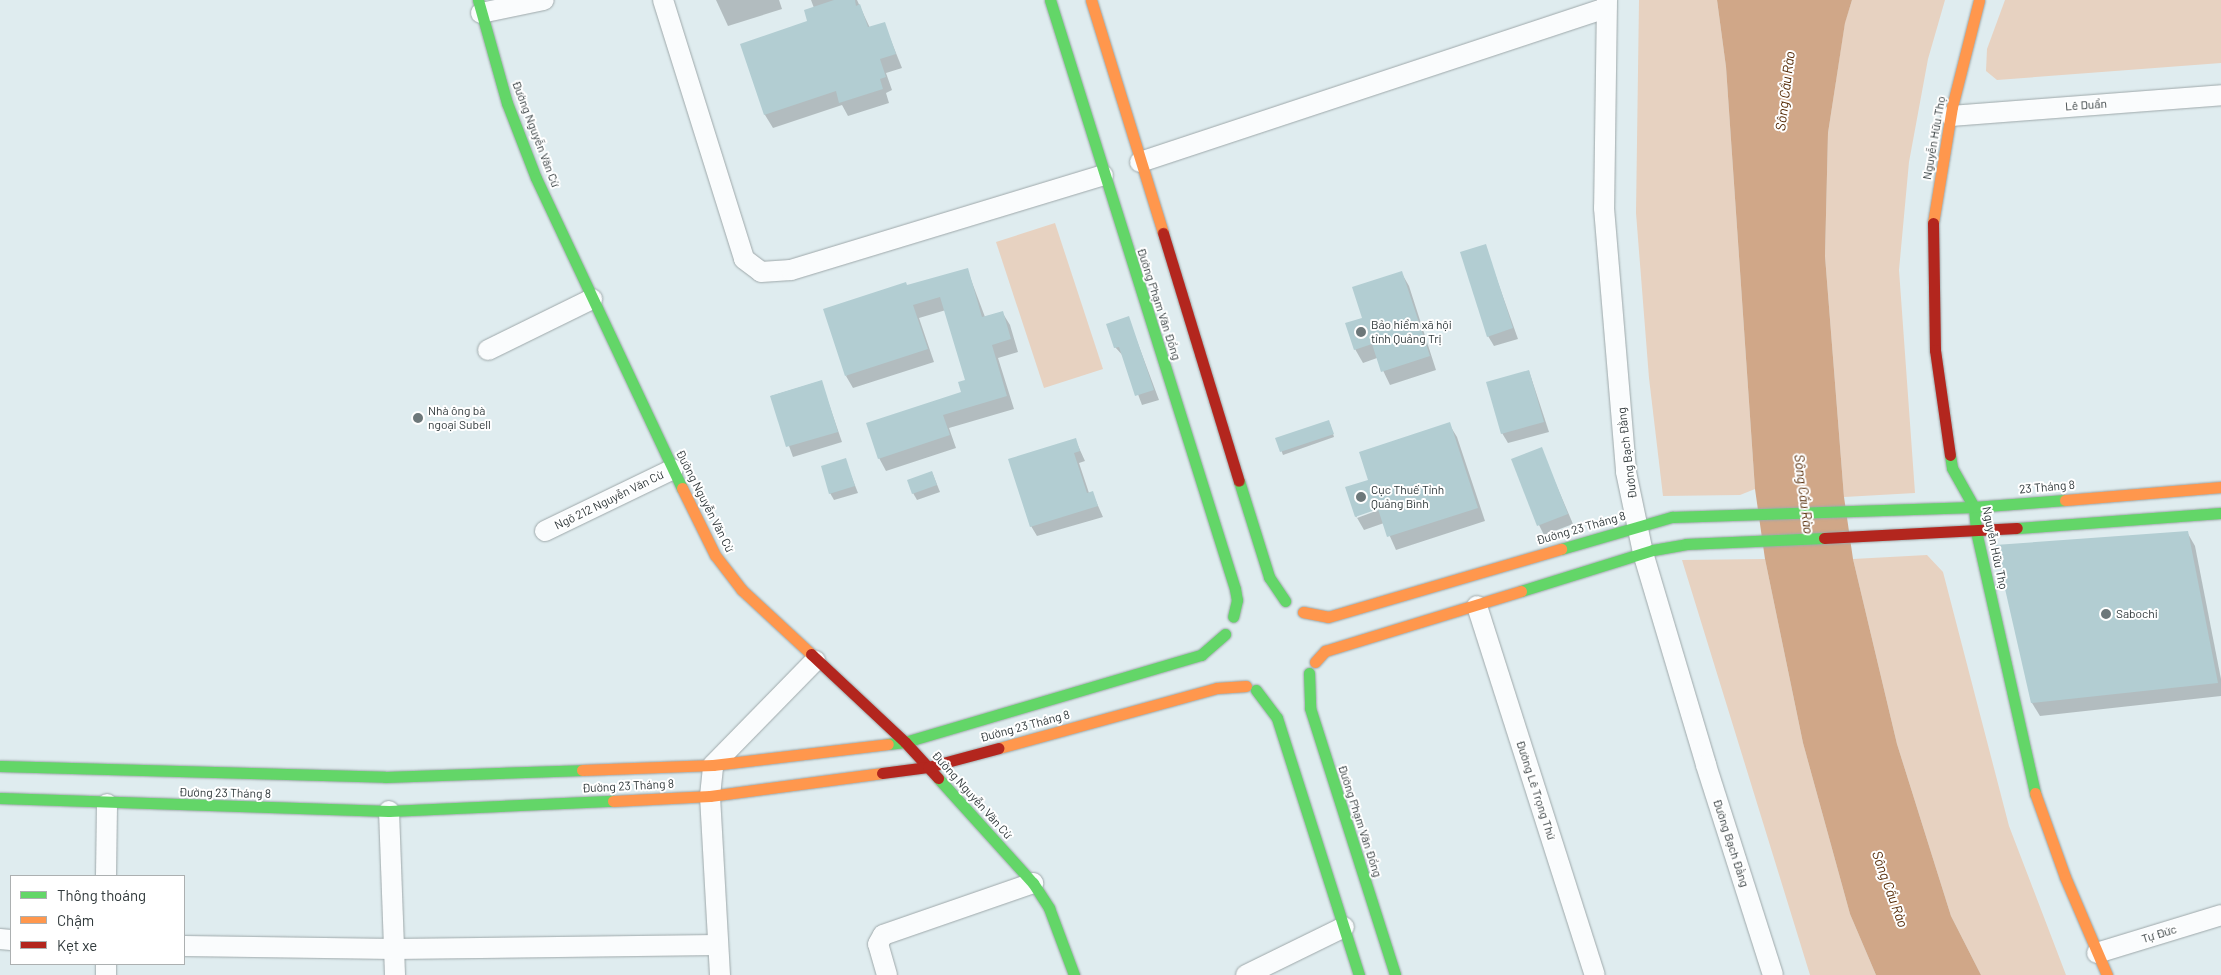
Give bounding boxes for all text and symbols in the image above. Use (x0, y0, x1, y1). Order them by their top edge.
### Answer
water label: Sông Cầu Rào (1772, 50, 1798, 132)
street label: Đường Nguyễn Văn Cừ (509, 79, 563, 189)
street label: Nguyễn Hữu Thọ (1920, 95, 1948, 181)
street label: Lê Duẩn (2065, 96, 2107, 114)
street label: Đường Phạm Văn Đồng (1134, 246, 1184, 362)
place label: Bảo hiểm xã hội tỉnh Quảng Trị (1371, 318, 1452, 346)
marker: Bảo hiểm xã hội tỉnh Quảng Trị (1355, 326, 1367, 338)
place label: Nhà ông bà ngoại Subell (428, 404, 491, 432)
street label: Đường Bạch Đằng (1614, 406, 1640, 500)
marker: Nhà ông bà ngoại Subell (412, 412, 424, 424)
street label: Đường Nguyễn Văn Cừ (673, 447, 737, 555)
water label: Sông Cầu Rào (1791, 453, 1817, 535)
street label: Ngõ 212 Nguyễn Văn Cừ (552, 467, 666, 533)
street label: 23 Tháng 8 (2019, 477, 2075, 497)
place label: Cục Thuế Tỉnh Quảng Bình (1371, 483, 1444, 511)
marker: Cục Thuế Tỉnh Quảng Bình (1355, 491, 1367, 503)
street label: Nguyễn Hữu Thọ (1979, 505, 2011, 591)
street label: Đường 23 Tháng 8 (1535, 508, 1627, 548)
place label: Sabochi (2116, 607, 2158, 621)
marker: Sabochi (2100, 608, 2112, 620)
street label: Đường 23 Tháng 8 (979, 707, 1071, 745)
street label: Đường Lê Trọng Thứ (1513, 738, 1559, 842)
street label: Đường Nguyễn Văn Cừ (929, 748, 1015, 842)
street label: Đường Phạm Văn Đồng (1335, 763, 1385, 879)
street label: Đường 23 Tháng 8 (582, 776, 674, 796)
street label: Đường 23 Tháng 8 (179, 785, 271, 801)
street label: Đường Bạch Đằng (1710, 797, 1752, 889)
water label: Sông Cầu Rào (1868, 848, 1912, 930)
legend (10, 875, 185, 965)
text: Thông thoáng (57, 886, 146, 904)
text: Chậm (57, 911, 94, 929)
street label: Tự Đức (2140, 922, 2178, 946)
text: Kẹt xe (57, 936, 97, 954)

